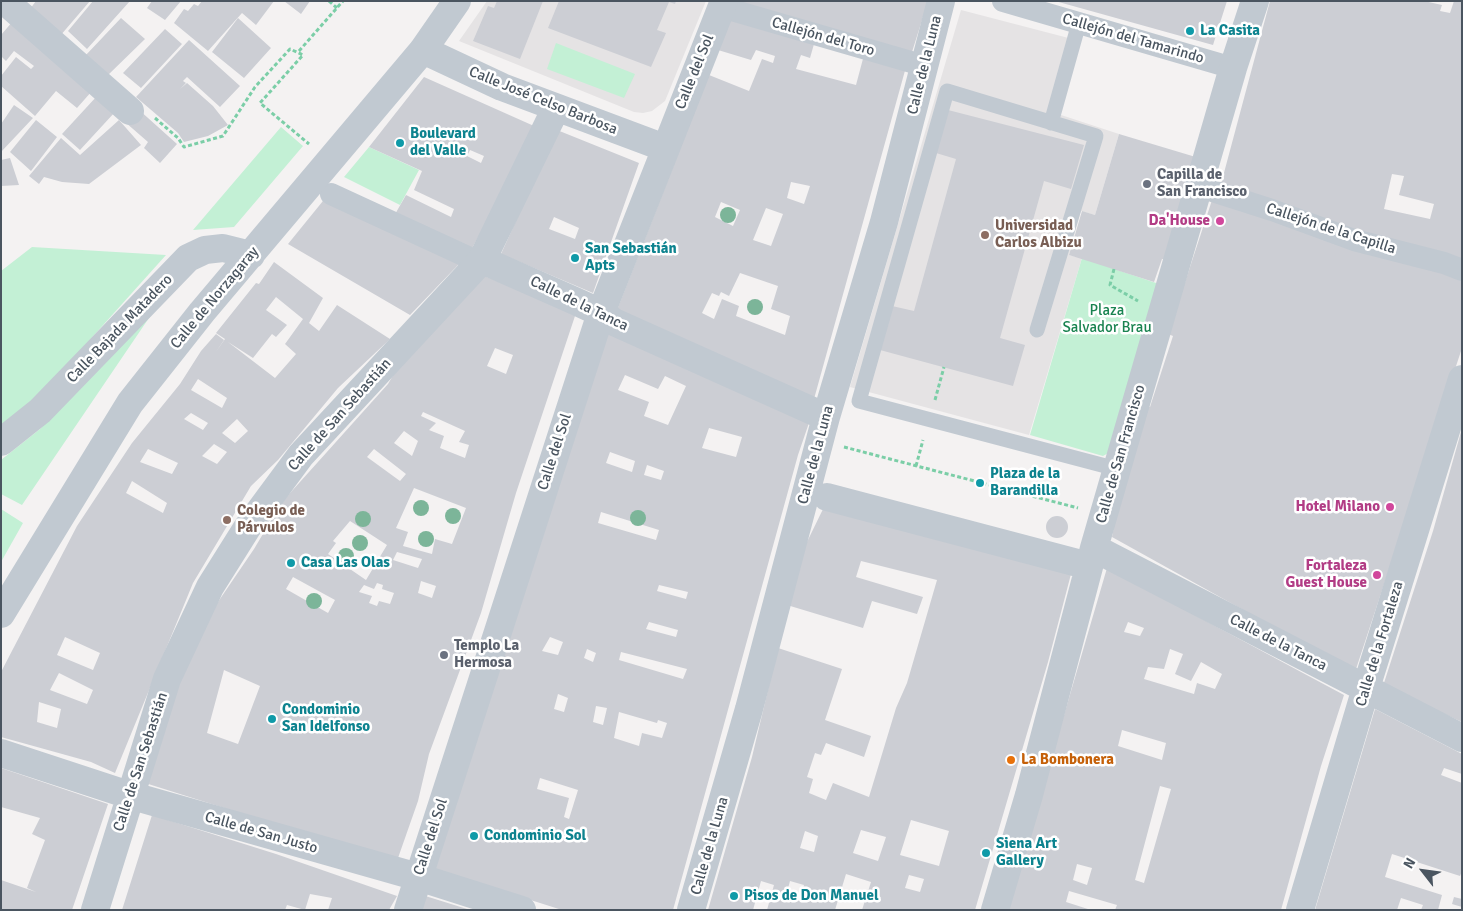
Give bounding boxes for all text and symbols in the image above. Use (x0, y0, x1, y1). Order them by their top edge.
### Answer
street label: Callejón del Tamarindo (1060, 10, 1206, 68)
street label: Callejón del Toro (770, 14, 876, 60)
street label: Calle de la Luna (904, 14, 946, 116)
place label: La Casita (1200, 22, 1260, 40)
marker: La Casita (1184, 25, 1196, 37)
street label: Calle del Sol (672, 32, 718, 112)
street label: Calle José Celso Barbosa (466, 63, 620, 139)
place label: Boulevard del Valle (410, 125, 476, 160)
marker: Boulevard del Valle (394, 137, 406, 149)
place label: Capilla de San Francisco (1157, 166, 1247, 201)
marker: Capilla de San Francisco (1141, 178, 1153, 190)
street label: Callejón de la Capilla (1264, 200, 1398, 258)
place label: Da'House (1149, 212, 1210, 230)
marker: Da'House (1214, 215, 1226, 227)
place label: Universidad Carlos Albizu (995, 217, 1082, 252)
marker: Universidad Carlos Albizu (979, 229, 991, 241)
place label: San Sebastián Apts (585, 240, 677, 275)
street label: Calle de Norzagaray (167, 243, 263, 353)
marker: San Sebastián Apts (569, 252, 581, 264)
street label: Calle Bajada Matadero (64, 271, 176, 387)
street label: Calle de la Tanca (527, 273, 631, 335)
park label: Plaza Salvador Brau (1062, 302, 1152, 337)
street label: Calle de San Sebastián (285, 355, 395, 475)
street label: Calle de San Francisco (1093, 383, 1149, 525)
street label: Calle de la Luna (794, 404, 838, 506)
street label: Calle del Sol (534, 411, 576, 493)
place label: Plaza de la Barandilla (990, 465, 1060, 500)
marker: Plaza de la Barandilla (974, 477, 986, 489)
place label: Hotel Milano (1295, 498, 1380, 516)
marker: Hotel Milano (1384, 501, 1396, 513)
place label: Colegio de Párvulos (237, 502, 305, 537)
marker: Colegio de Párvulos (221, 514, 233, 526)
place label: Casa Las Olas (301, 554, 390, 572)
marker: Casa Las Olas (285, 557, 297, 569)
place label: Fortaleza Guest House (1286, 557, 1367, 592)
marker: Fortaleza Guest House (1371, 569, 1383, 581)
street label: Calle de la Fortaleza (1352, 579, 1408, 709)
street label: Calle de la Tanca (1226, 611, 1330, 675)
place label: Templo La Hermosa (454, 637, 519, 672)
marker: Templo La Hermosa (438, 649, 450, 661)
street label: Calle de San Sebastián (110, 690, 172, 834)
place label: Condominio San Idelfonso (282, 701, 370, 736)
marker: Condominio San Idelfonso (266, 713, 278, 725)
place label: La Bombonera (1021, 751, 1114, 769)
marker: La Bombonera (1005, 754, 1017, 766)
street label: Calle de la Luna (687, 795, 733, 897)
street label: Calle del Sol (410, 796, 452, 878)
street label: Calle de San Justo (203, 808, 319, 858)
place label: Condominio Sol (484, 827, 586, 845)
marker: Condominio Sol (468, 830, 480, 842)
place label: Siena Art Gallery (996, 835, 1057, 870)
north arrow (1398, 846, 1448, 896)
marker: Siena Art Gallery (980, 847, 992, 859)
text: N (1400, 855, 1419, 872)
place label: Pisos de Don Manuel (744, 887, 879, 905)
marker: Pisos de Don Manuel (728, 890, 740, 902)

